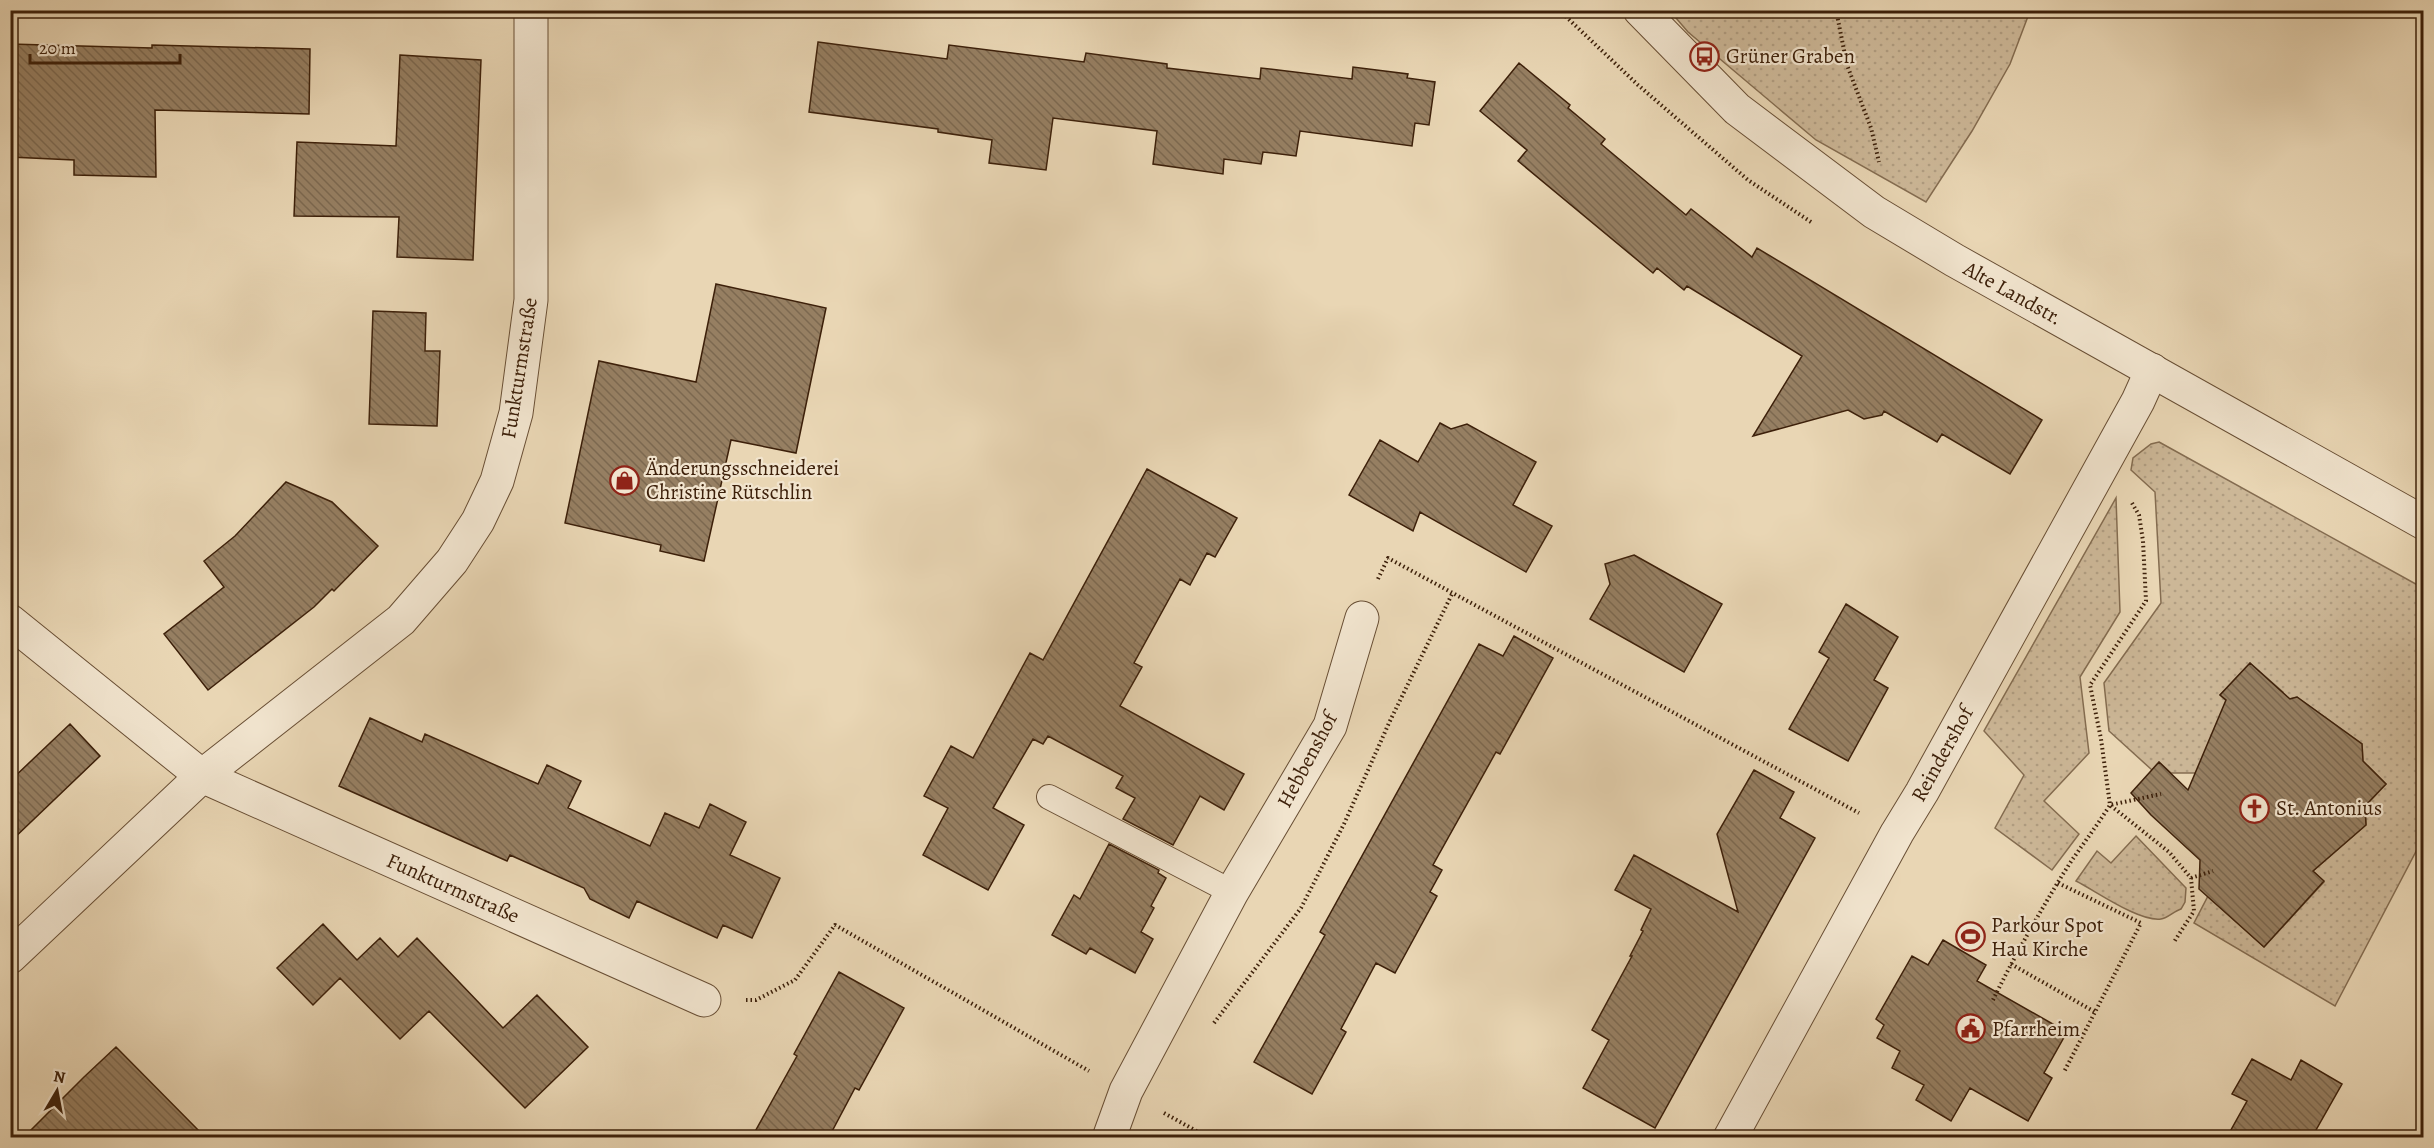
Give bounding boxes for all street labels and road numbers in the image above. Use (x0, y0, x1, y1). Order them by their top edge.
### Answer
street label: Alte Landstr. (1958, 254, 2067, 332)
street label: Funkturmstraße (494, 295, 544, 441)
street label: Reindershof (1904, 699, 1981, 807)
street label: Hebbenshof (1270, 705, 1345, 813)
street label: Funkturmstraße (382, 846, 524, 930)

